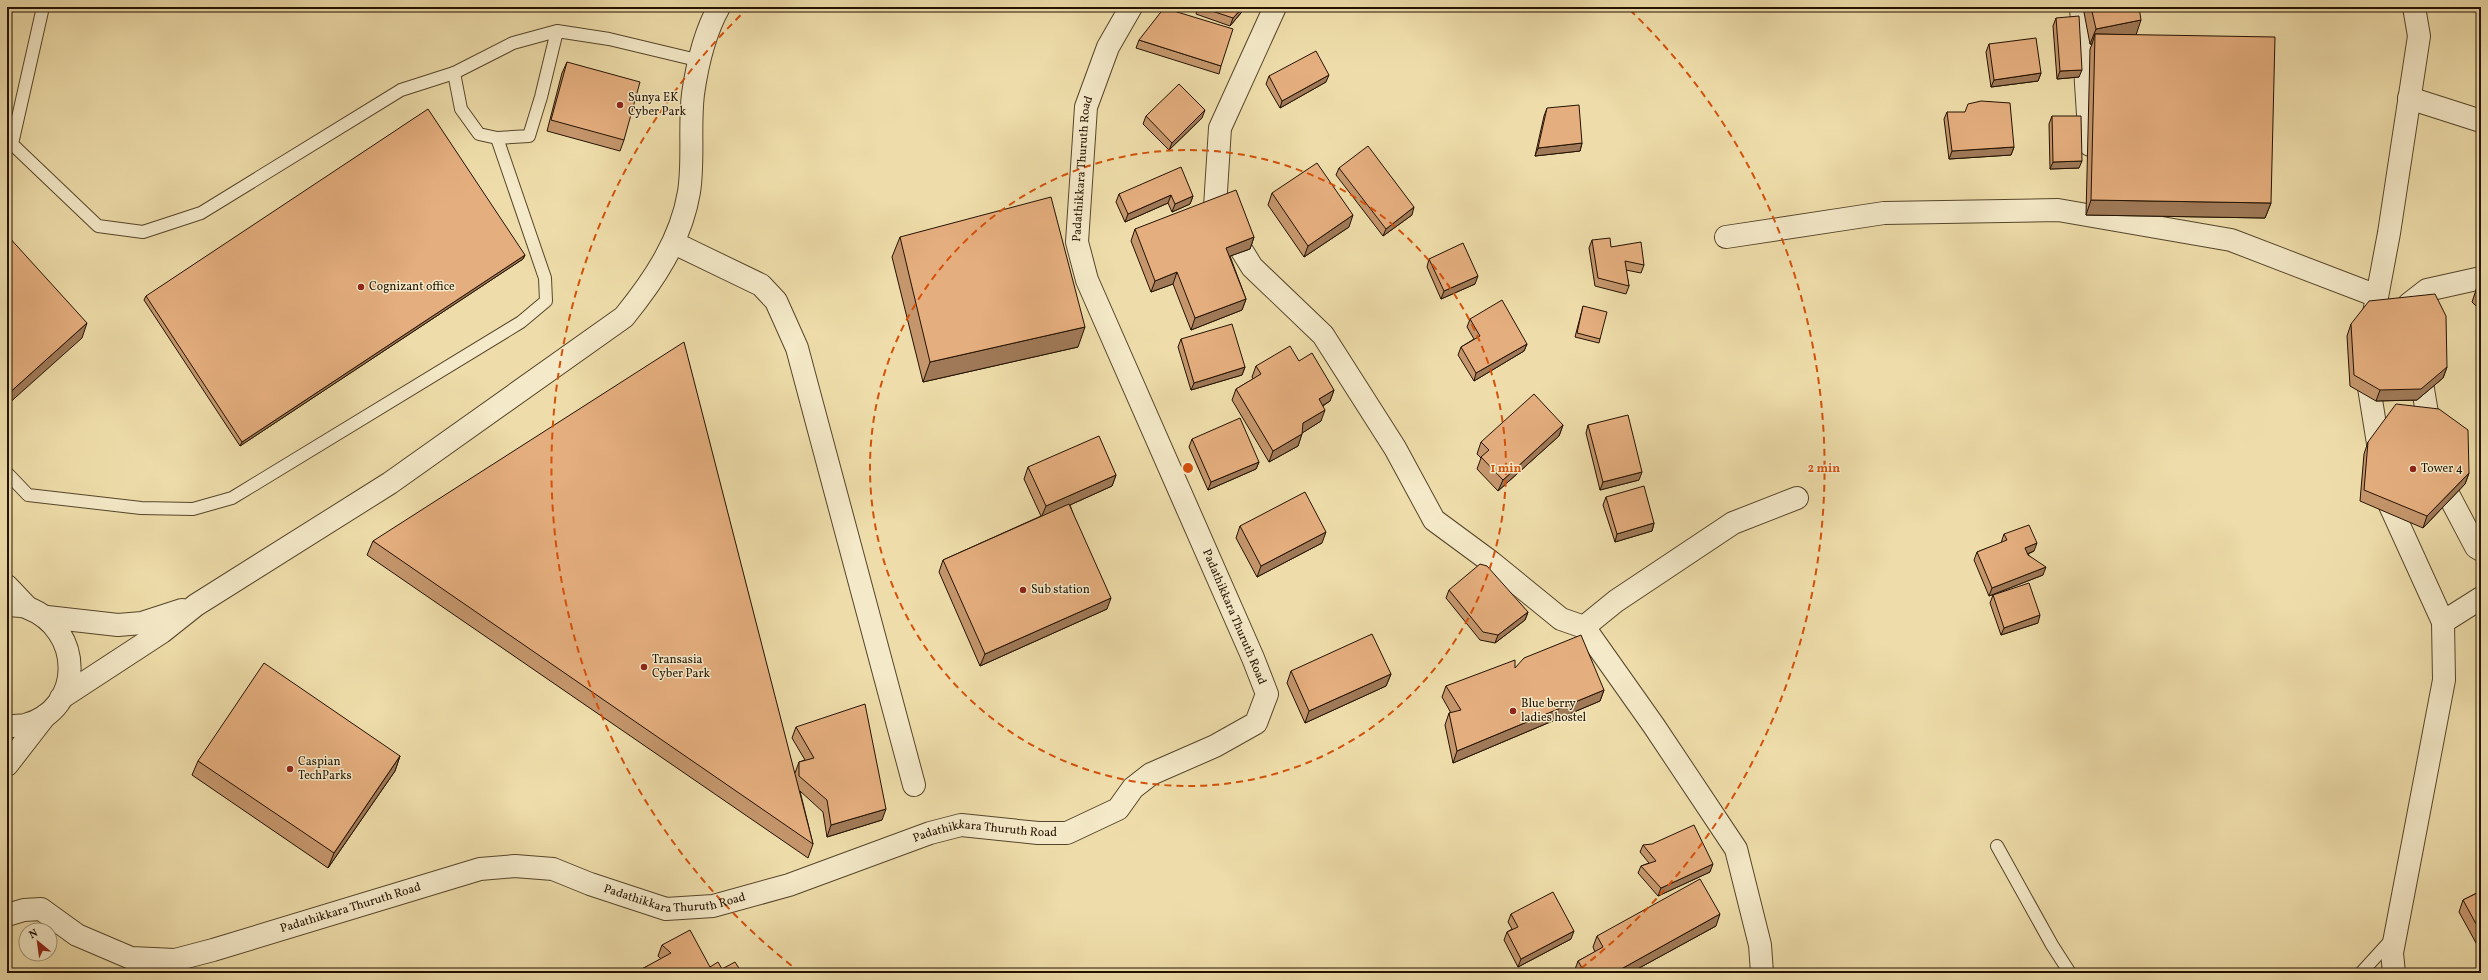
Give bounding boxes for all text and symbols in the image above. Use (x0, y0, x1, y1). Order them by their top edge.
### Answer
place label: Sunya EK Cyber Park (628, 90, 687, 120)
street label: Padathikkara Thuruth Road (1069, 94, 1097, 242)
marker: Sunya EK Cyber Park (615, 100, 625, 110)
place label: Cognizant office (369, 279, 455, 295)
marker: Cognizant office (356, 282, 366, 292)
centre of rings (1181, 461, 1195, 475)
text: 1 min (1491, 461, 1522, 477)
text: 2 min (1808, 461, 1840, 477)
place label: Tower 4 (2421, 461, 2463, 477)
marker: Tower 4 (2408, 464, 2418, 474)
street label: Padathikkara Thuruth Road (1198, 547, 1270, 688)
place label: Sub station (1031, 582, 1090, 598)
marker: Sub station (1018, 585, 1028, 595)
place label: Transasia Cyber Park (652, 652, 711, 682)
marker: Transasia Cyber Park (639, 662, 649, 672)
place label: Blue berry ladies hostel (1521, 696, 1587, 726)
marker: Blue berry ladies hostel (1508, 706, 1518, 716)
place label: Caspian TechParks (298, 754, 352, 784)
marker: Caspian TechParks (285, 764, 295, 774)
street label: Padathikkara Thuruth Road (911, 817, 1057, 847)
street label: Padathikkara Thuruth Road (278, 879, 423, 937)
street label: Padathikkara Thuruth Road (601, 881, 748, 917)
north arrow (18, 922, 58, 962)
text: N (27, 926, 41, 943)

